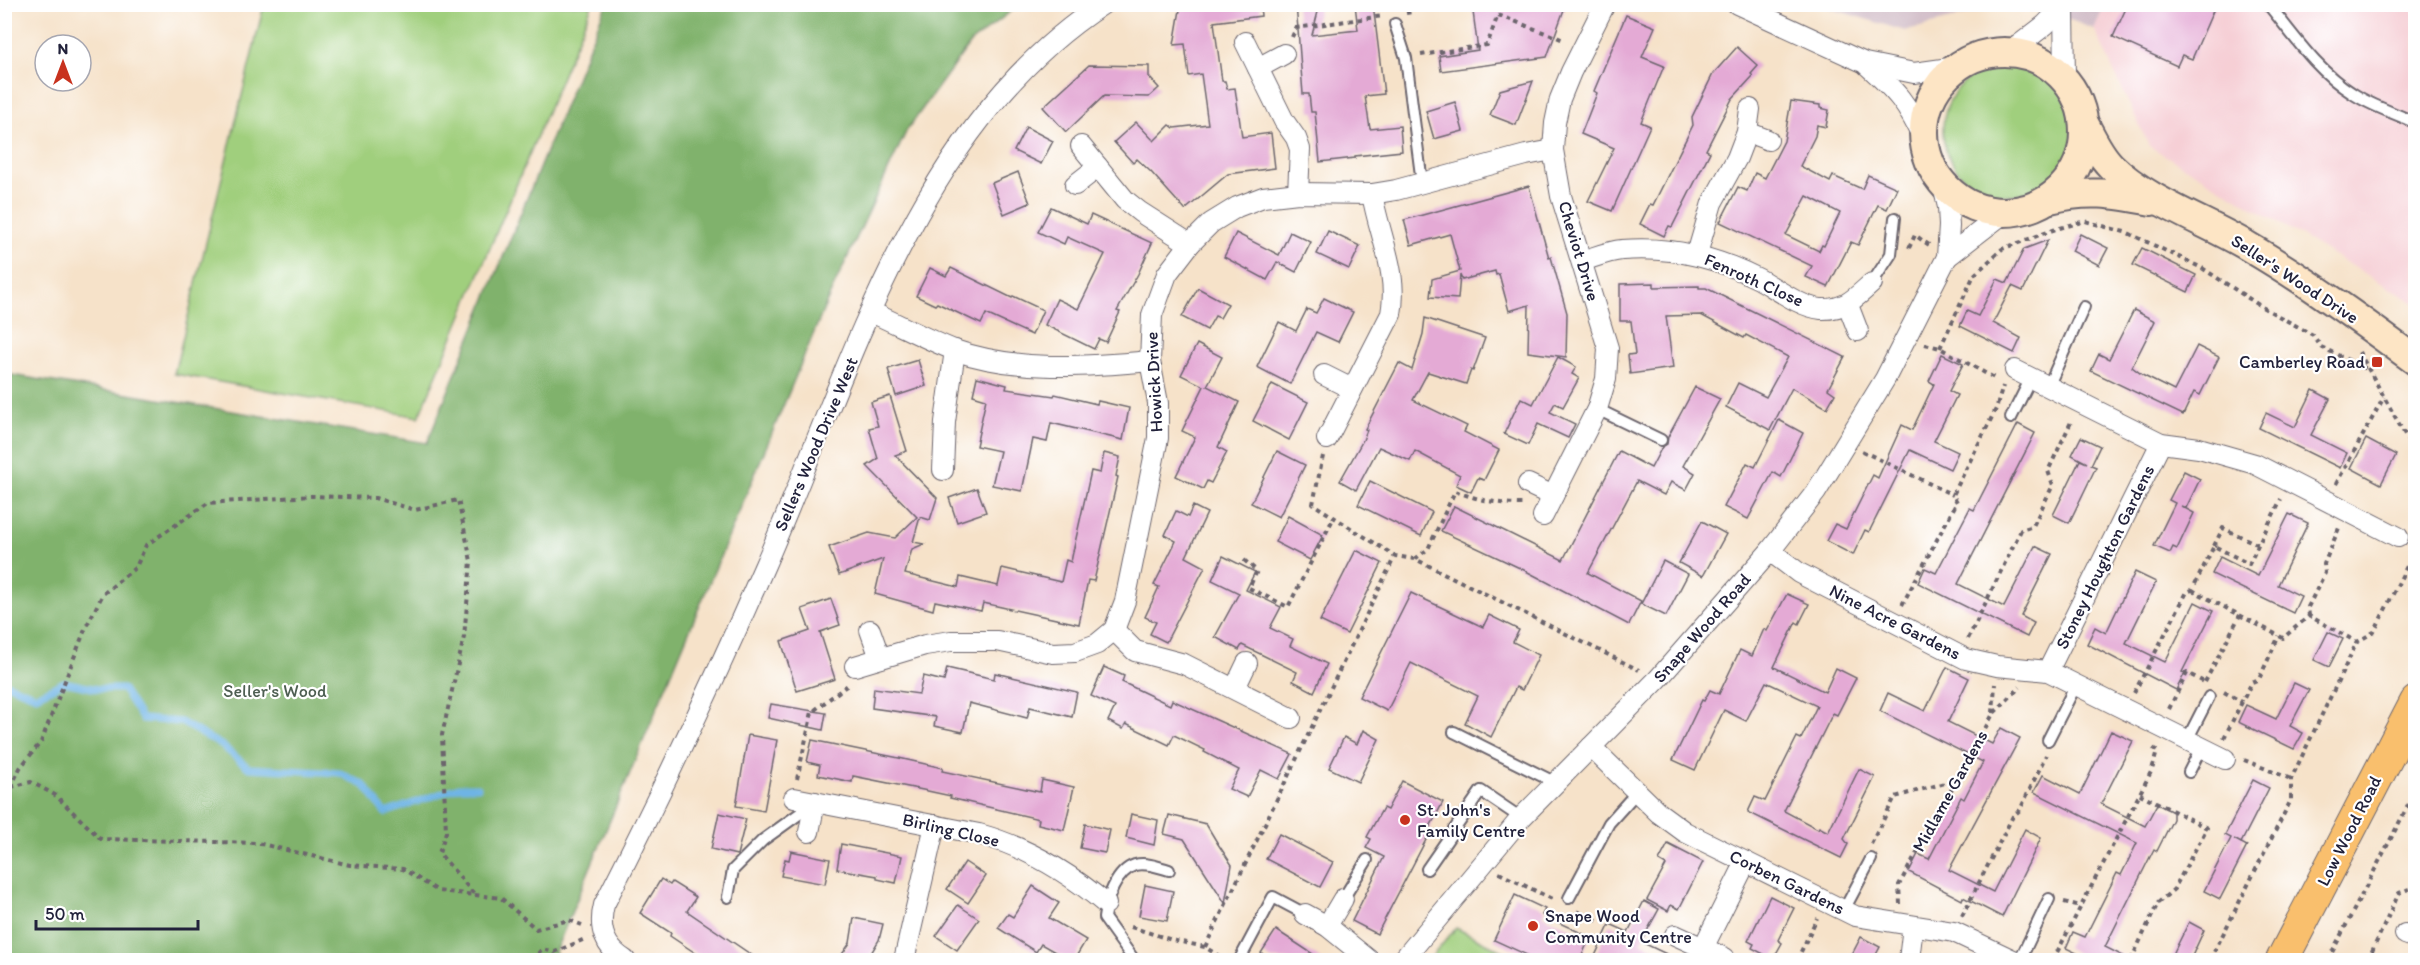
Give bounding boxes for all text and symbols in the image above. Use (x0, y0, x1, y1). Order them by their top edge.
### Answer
north arrow (33, 33, 93, 93)
text: N (58, 39, 68, 58)
street label: Cheviot Drive (1553, 198, 1605, 304)
street label: Seller's Wood Drive (2227, 230, 2363, 328)
street label: Fenroth Close (1701, 248, 1807, 312)
street label: Howick Drive (1140, 331, 1168, 433)
place label: Camberley Road (2239, 351, 2365, 373)
street label: Sellers Wood Drive West (769, 353, 863, 534)
marker: Camberley Road (2370, 355, 2384, 369)
street label: Stoney Houghton Gardens (2051, 461, 2159, 653)
street label: Snape Wood Road (1648, 569, 1756, 687)
street label: Nine Acre Gardens (1826, 579, 1964, 665)
park label: Seller's Wood (223, 680, 327, 702)
street label: Midlame Gardens (1907, 726, 1993, 856)
street label: Low Wood Road (2312, 772, 2386, 890)
place label: St. John's Family Centre (1417, 799, 1525, 842)
street label: Birling Close (900, 808, 1002, 852)
marker: St. John's Family Centre (1398, 813, 1412, 827)
street label: Corben Gardens (1726, 845, 1848, 919)
scale bar (36, 893, 198, 931)
text: 50 m (45, 903, 85, 925)
place label: Snape Wood Community Centre (1545, 905, 1692, 948)
marker: Snape Wood Community Centre (1526, 919, 1540, 933)

